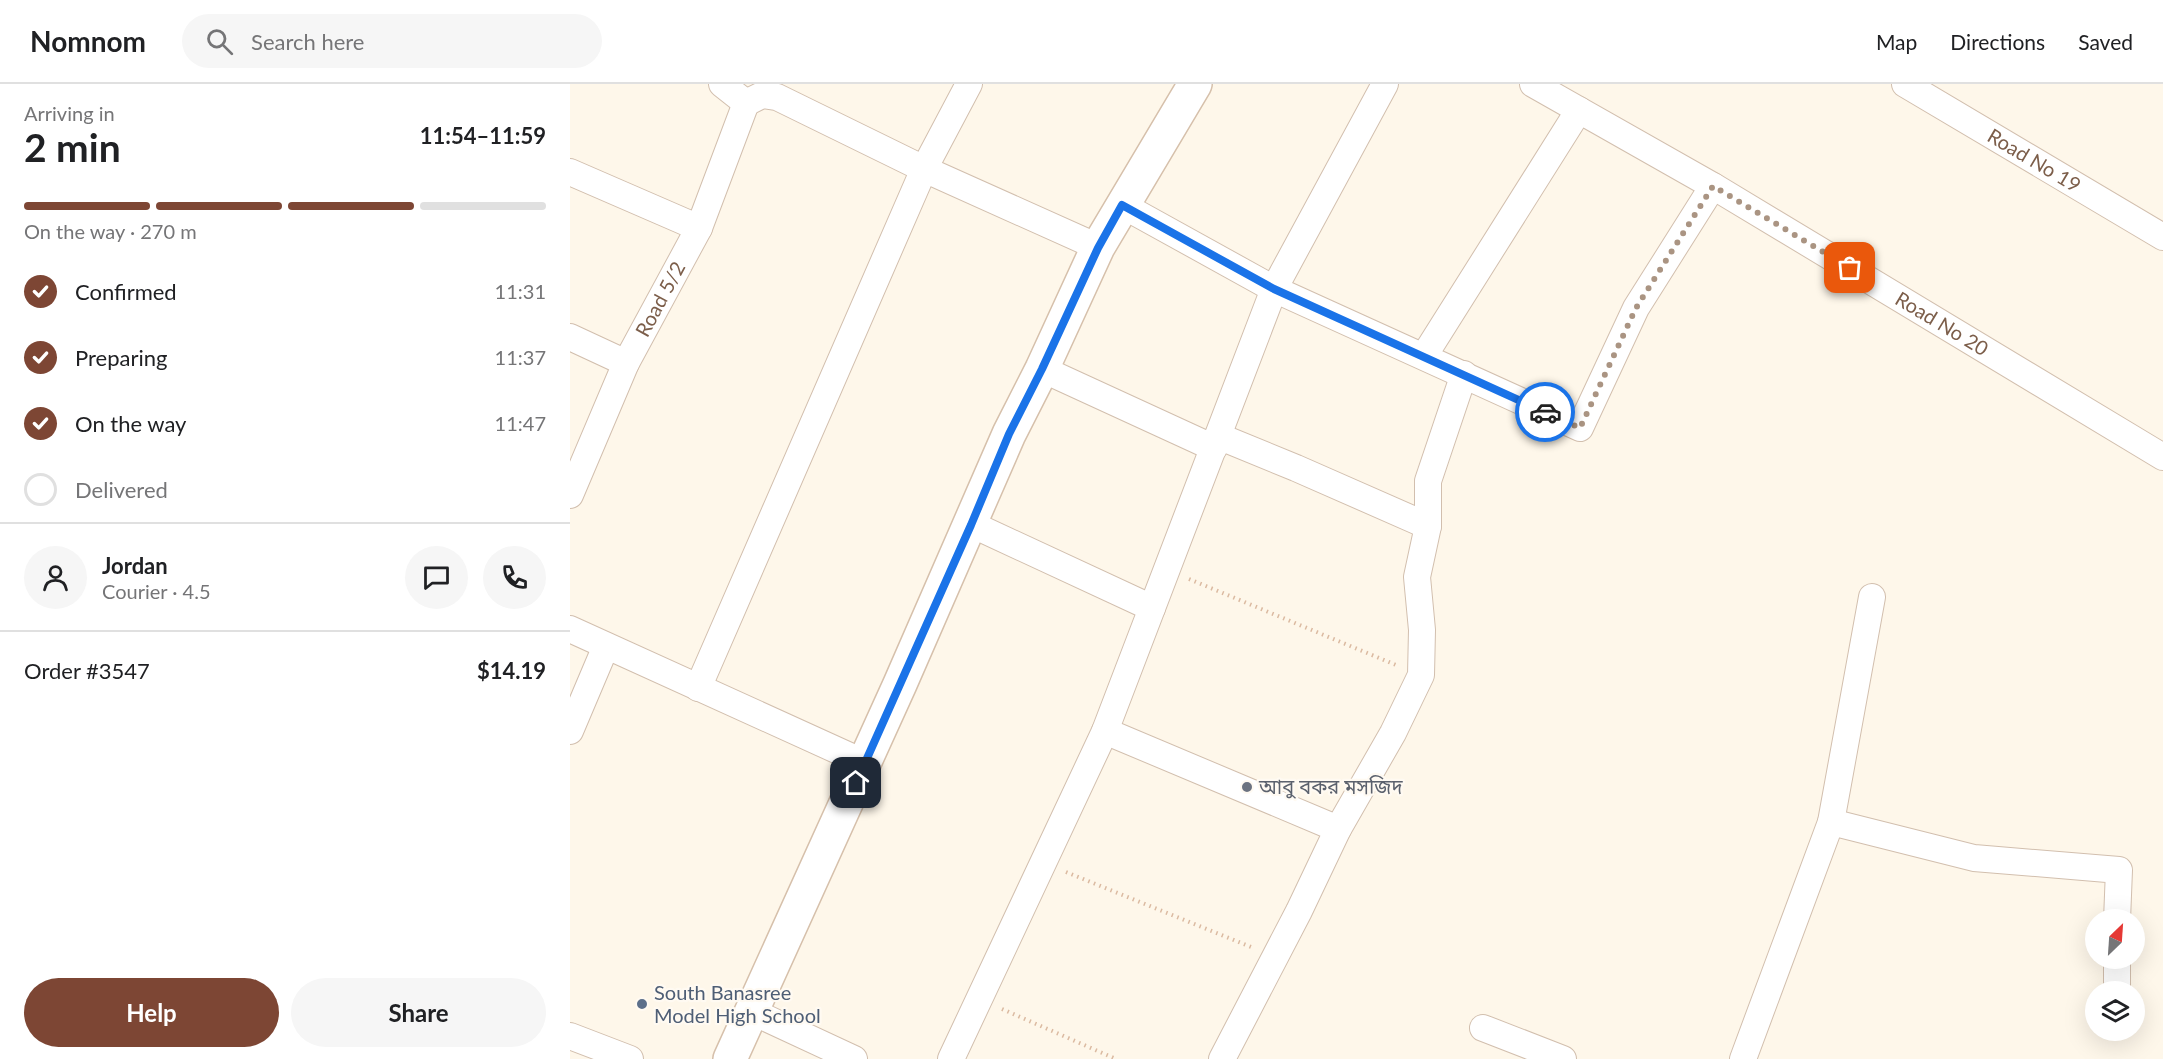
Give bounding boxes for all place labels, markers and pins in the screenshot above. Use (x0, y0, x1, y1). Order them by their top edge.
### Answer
pin (1824, 242, 1875, 293)
pin (830, 757, 881, 808)
place label: আবু বকর মসজিদ (1258, 774, 1404, 799)
marker: আবু বকর মসজিদ (1240, 780, 1254, 794)
place label: South Banasree Model High School (654, 980, 821, 1027)
marker: South Banasree Model High School (635, 997, 649, 1011)

